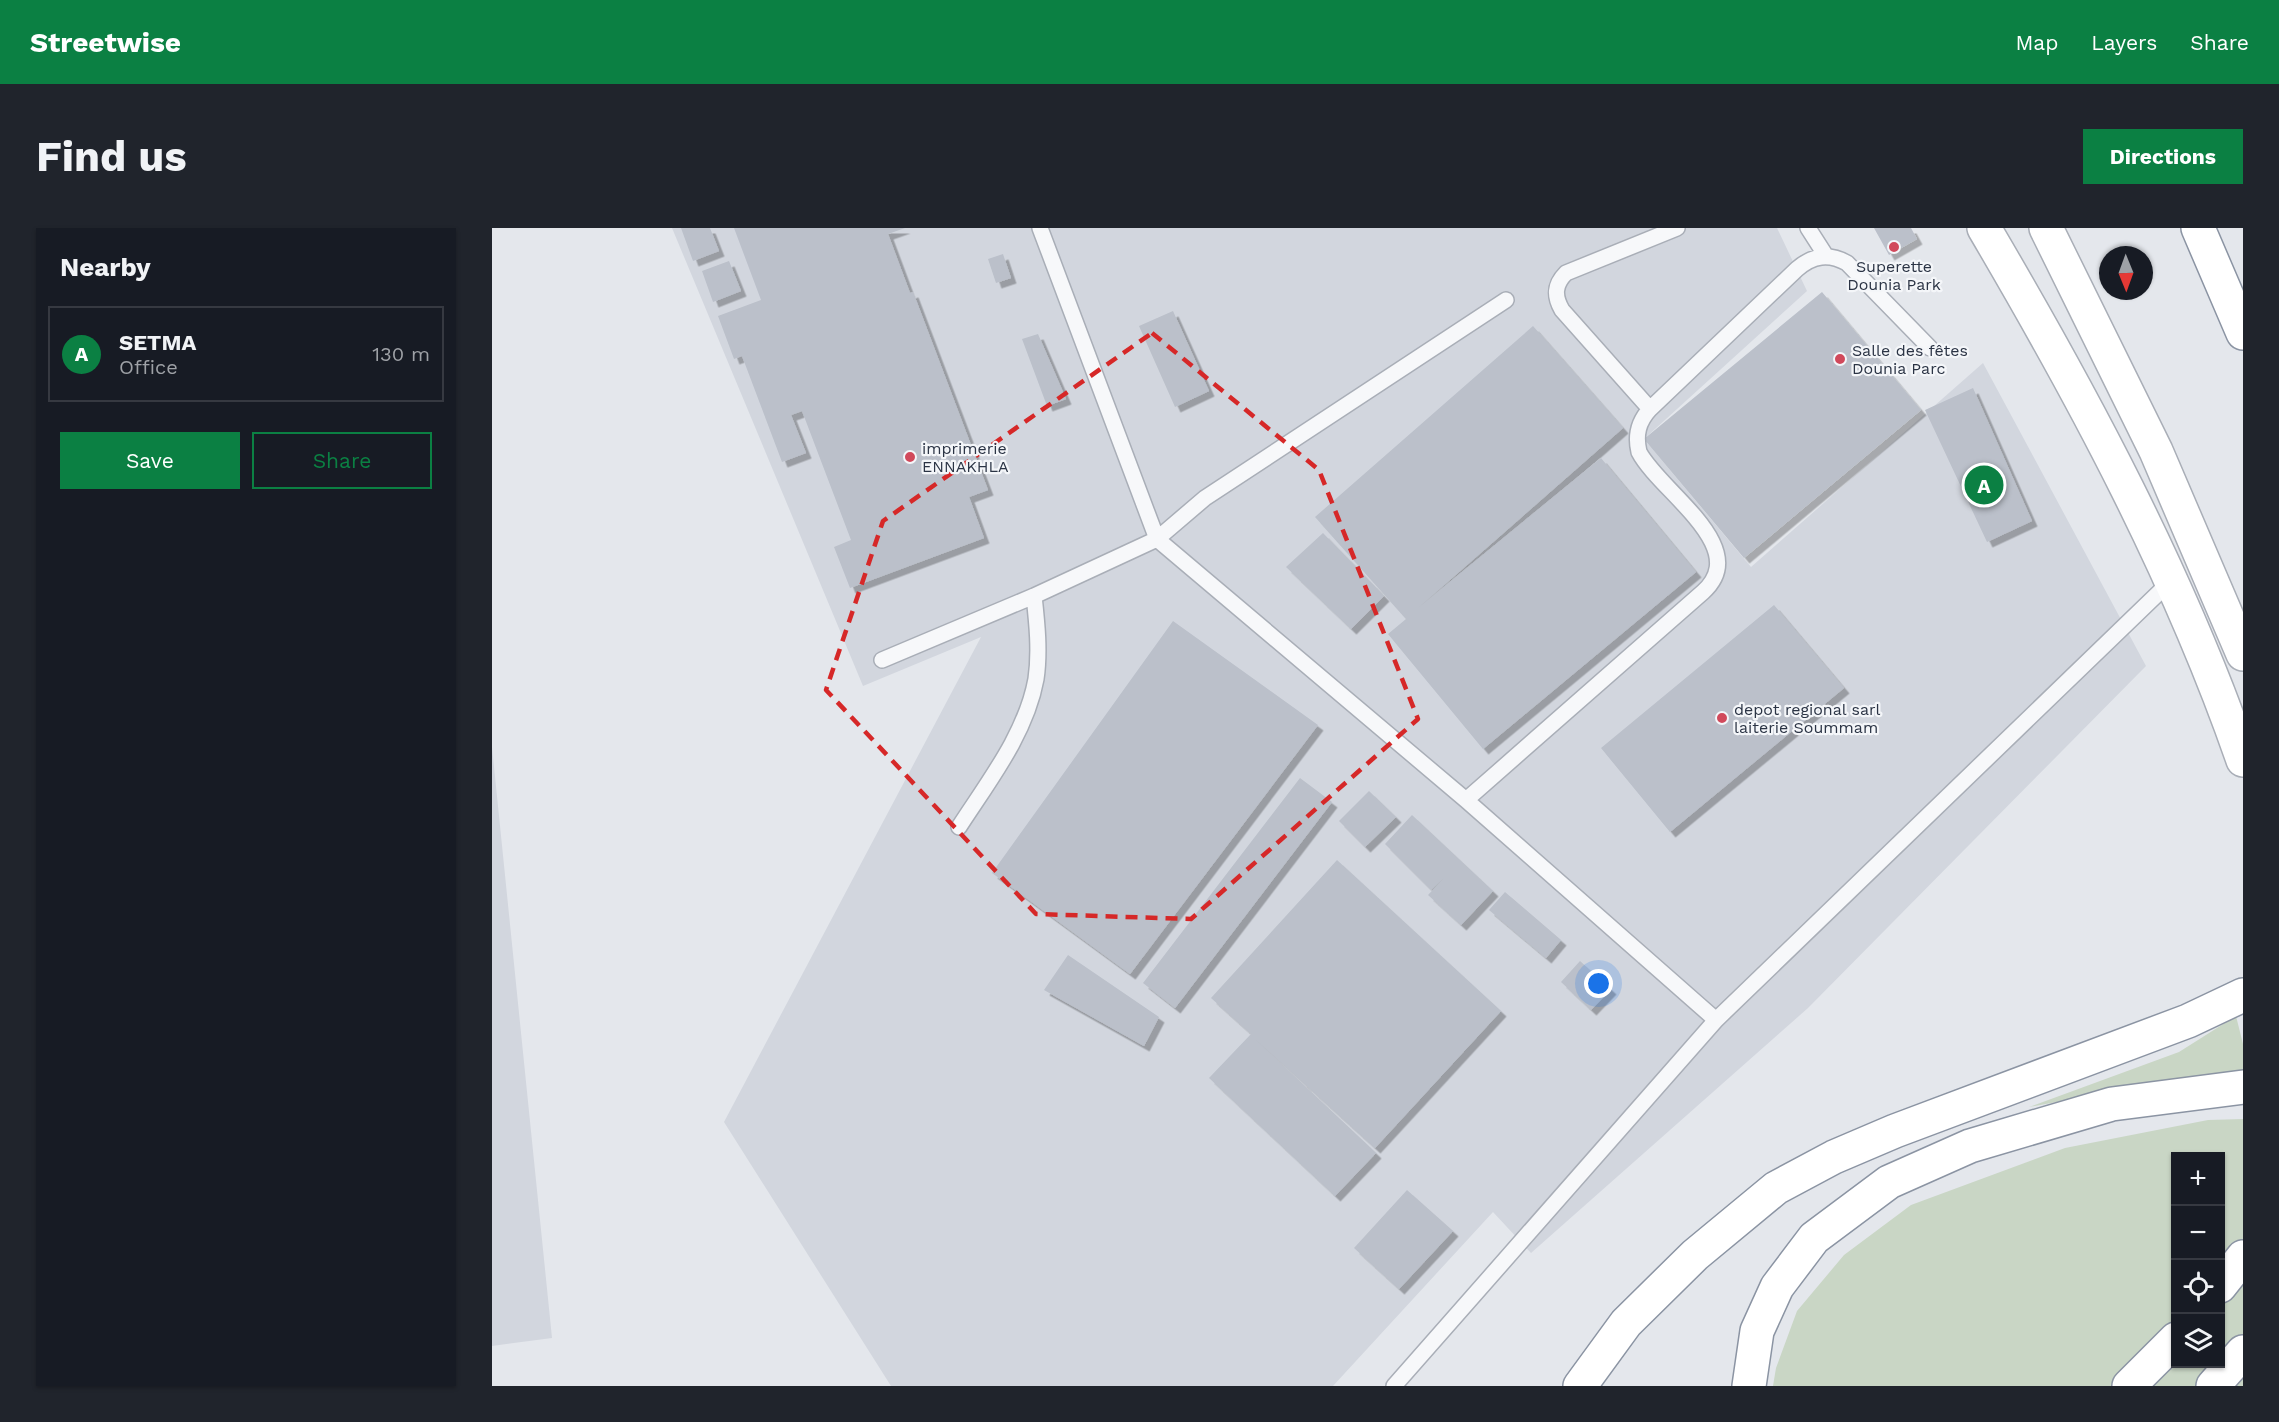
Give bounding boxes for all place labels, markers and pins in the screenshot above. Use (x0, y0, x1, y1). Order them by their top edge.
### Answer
marker: Superette Dounia Park (1887, 240, 1901, 254)
place label: Superette Dounia Park (1847, 257, 1941, 294)
place label: Salle des fêtes Dounia Parc (1852, 341, 1968, 378)
marker: Salle des fêtes Dounia Parc (1833, 352, 1847, 366)
place label: imprimerie ENNAKHLA (922, 439, 1009, 476)
marker: imprimerie ENNAKHLA (903, 450, 917, 464)
pin: A (1964, 462, 2004, 508)
place label: depot regional sarl laiterie Soummam (1734, 700, 1881, 737)
marker: depot regional sarl laiterie Soummam (1715, 711, 1729, 725)

